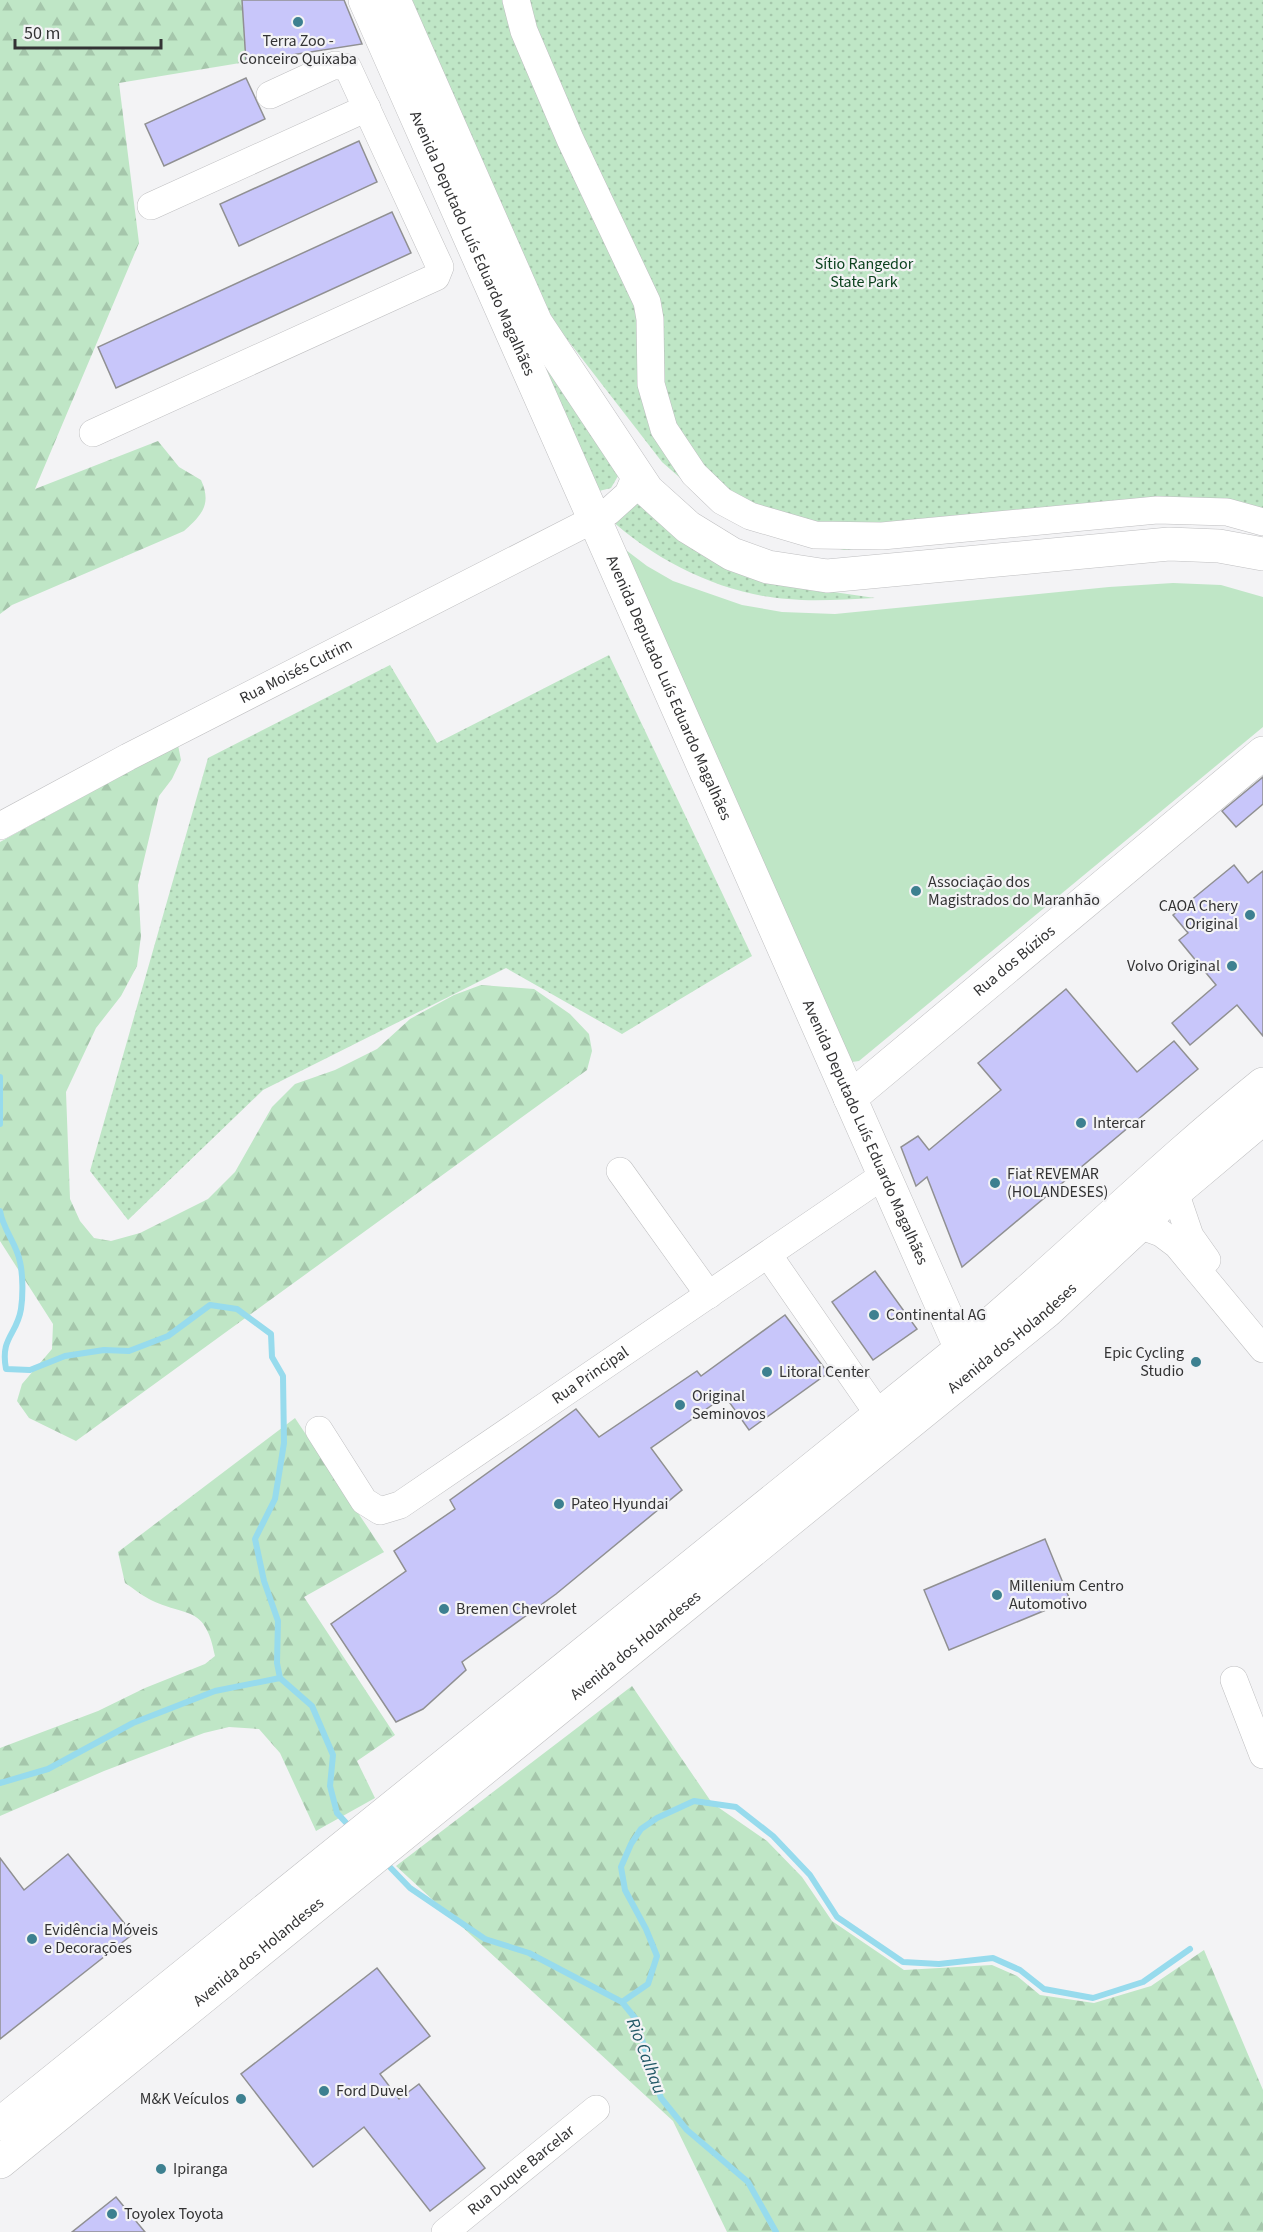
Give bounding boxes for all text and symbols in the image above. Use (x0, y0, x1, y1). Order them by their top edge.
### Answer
scale bar (15, 12, 160, 50)
marker: Terra Zoo - Conceiro Quixaba (291, 15, 305, 29)
text: 50 m (24, 21, 60, 46)
place label: Terra Zoo - Conceiro Quixaba (239, 30, 357, 70)
street label: Avenida Deputado Luís Eduardo Magalhães (404, 107, 541, 380)
park label: Sítio Rangedor State Park (815, 253, 914, 293)
street label: Avenida Deputado Luís Eduardo Magalhães (601, 552, 737, 824)
street label: Rua Moisés Cutrim (236, 633, 356, 709)
place label: Associação dos Magistrados do Maranhão (928, 871, 1100, 911)
marker: Associação dos Magistrados do Maranhão (909, 884, 923, 898)
place label: CAOA Chery Original (1159, 895, 1239, 935)
marker: CAOA Chery Original (1243, 908, 1257, 922)
street label: Rua dos Búzios (968, 920, 1060, 1002)
place label: Volvo Original (1127, 955, 1220, 977)
marker: Volvo Original (1225, 959, 1239, 973)
street label: Avenida Deputado Luís Eduardo Magalhães (797, 996, 934, 1269)
place label: Intercar (1093, 1112, 1146, 1134)
marker: Intercar (1074, 1116, 1088, 1130)
place label: Fiat REVEMAR (HOLANDESES) (1007, 1163, 1108, 1203)
marker: Fiat REVEMAR (HOLANDESES) (988, 1176, 1002, 1190)
street label: Avenida dos Holandeses (943, 1278, 1082, 1399)
place label: Continental AG (886, 1304, 986, 1326)
marker: Continental AG (867, 1308, 881, 1322)
street label: Rua Principal (547, 1341, 633, 1409)
place label: Epic Cycling Studio (1104, 1342, 1184, 1382)
marker: Epic Cycling Studio (1189, 1355, 1203, 1369)
place label: Litoral Center (779, 1361, 870, 1383)
marker: Litoral Center (760, 1365, 774, 1379)
place label: Original Seminovos (692, 1385, 766, 1425)
marker: Original Seminovos (673, 1398, 687, 1412)
place label: Pateo Hyundai (571, 1493, 668, 1515)
marker: Pateo Hyundai (552, 1497, 566, 1511)
place label: Millenium Centro Automotivo (1009, 1575, 1124, 1615)
street label: Avenida dos Holandeses (566, 1585, 706, 1705)
marker: Millenium Centro Automotivo (990, 1588, 1004, 1602)
place label: Bremen Chevrolet (456, 1598, 577, 1620)
marker: Bremen Chevrolet (437, 1602, 451, 1616)
street label: Avenida dos Holandeses (188, 1892, 329, 2012)
place label: Evidência Móveis e Decorações (44, 1919, 158, 1959)
marker: Evidência Móveis e Decorações (25, 1932, 39, 1946)
water label: Rio Calhau (620, 2014, 672, 2098)
place label: Ford Duvel (336, 2080, 408, 2102)
marker: Ford Duvel (317, 2084, 331, 2098)
place label: M&K Veículos (140, 2088, 229, 2110)
marker: M&K Veículos (234, 2092, 248, 2106)
street label: Rua Duque Barcelar (463, 2120, 579, 2220)
place label: Ipiranga (173, 2158, 228, 2180)
marker: Ipiranga (154, 2162, 168, 2176)
place label: Toyolex Toyota (124, 2203, 224, 2225)
marker: Toyolex Toyota (105, 2207, 119, 2221)

